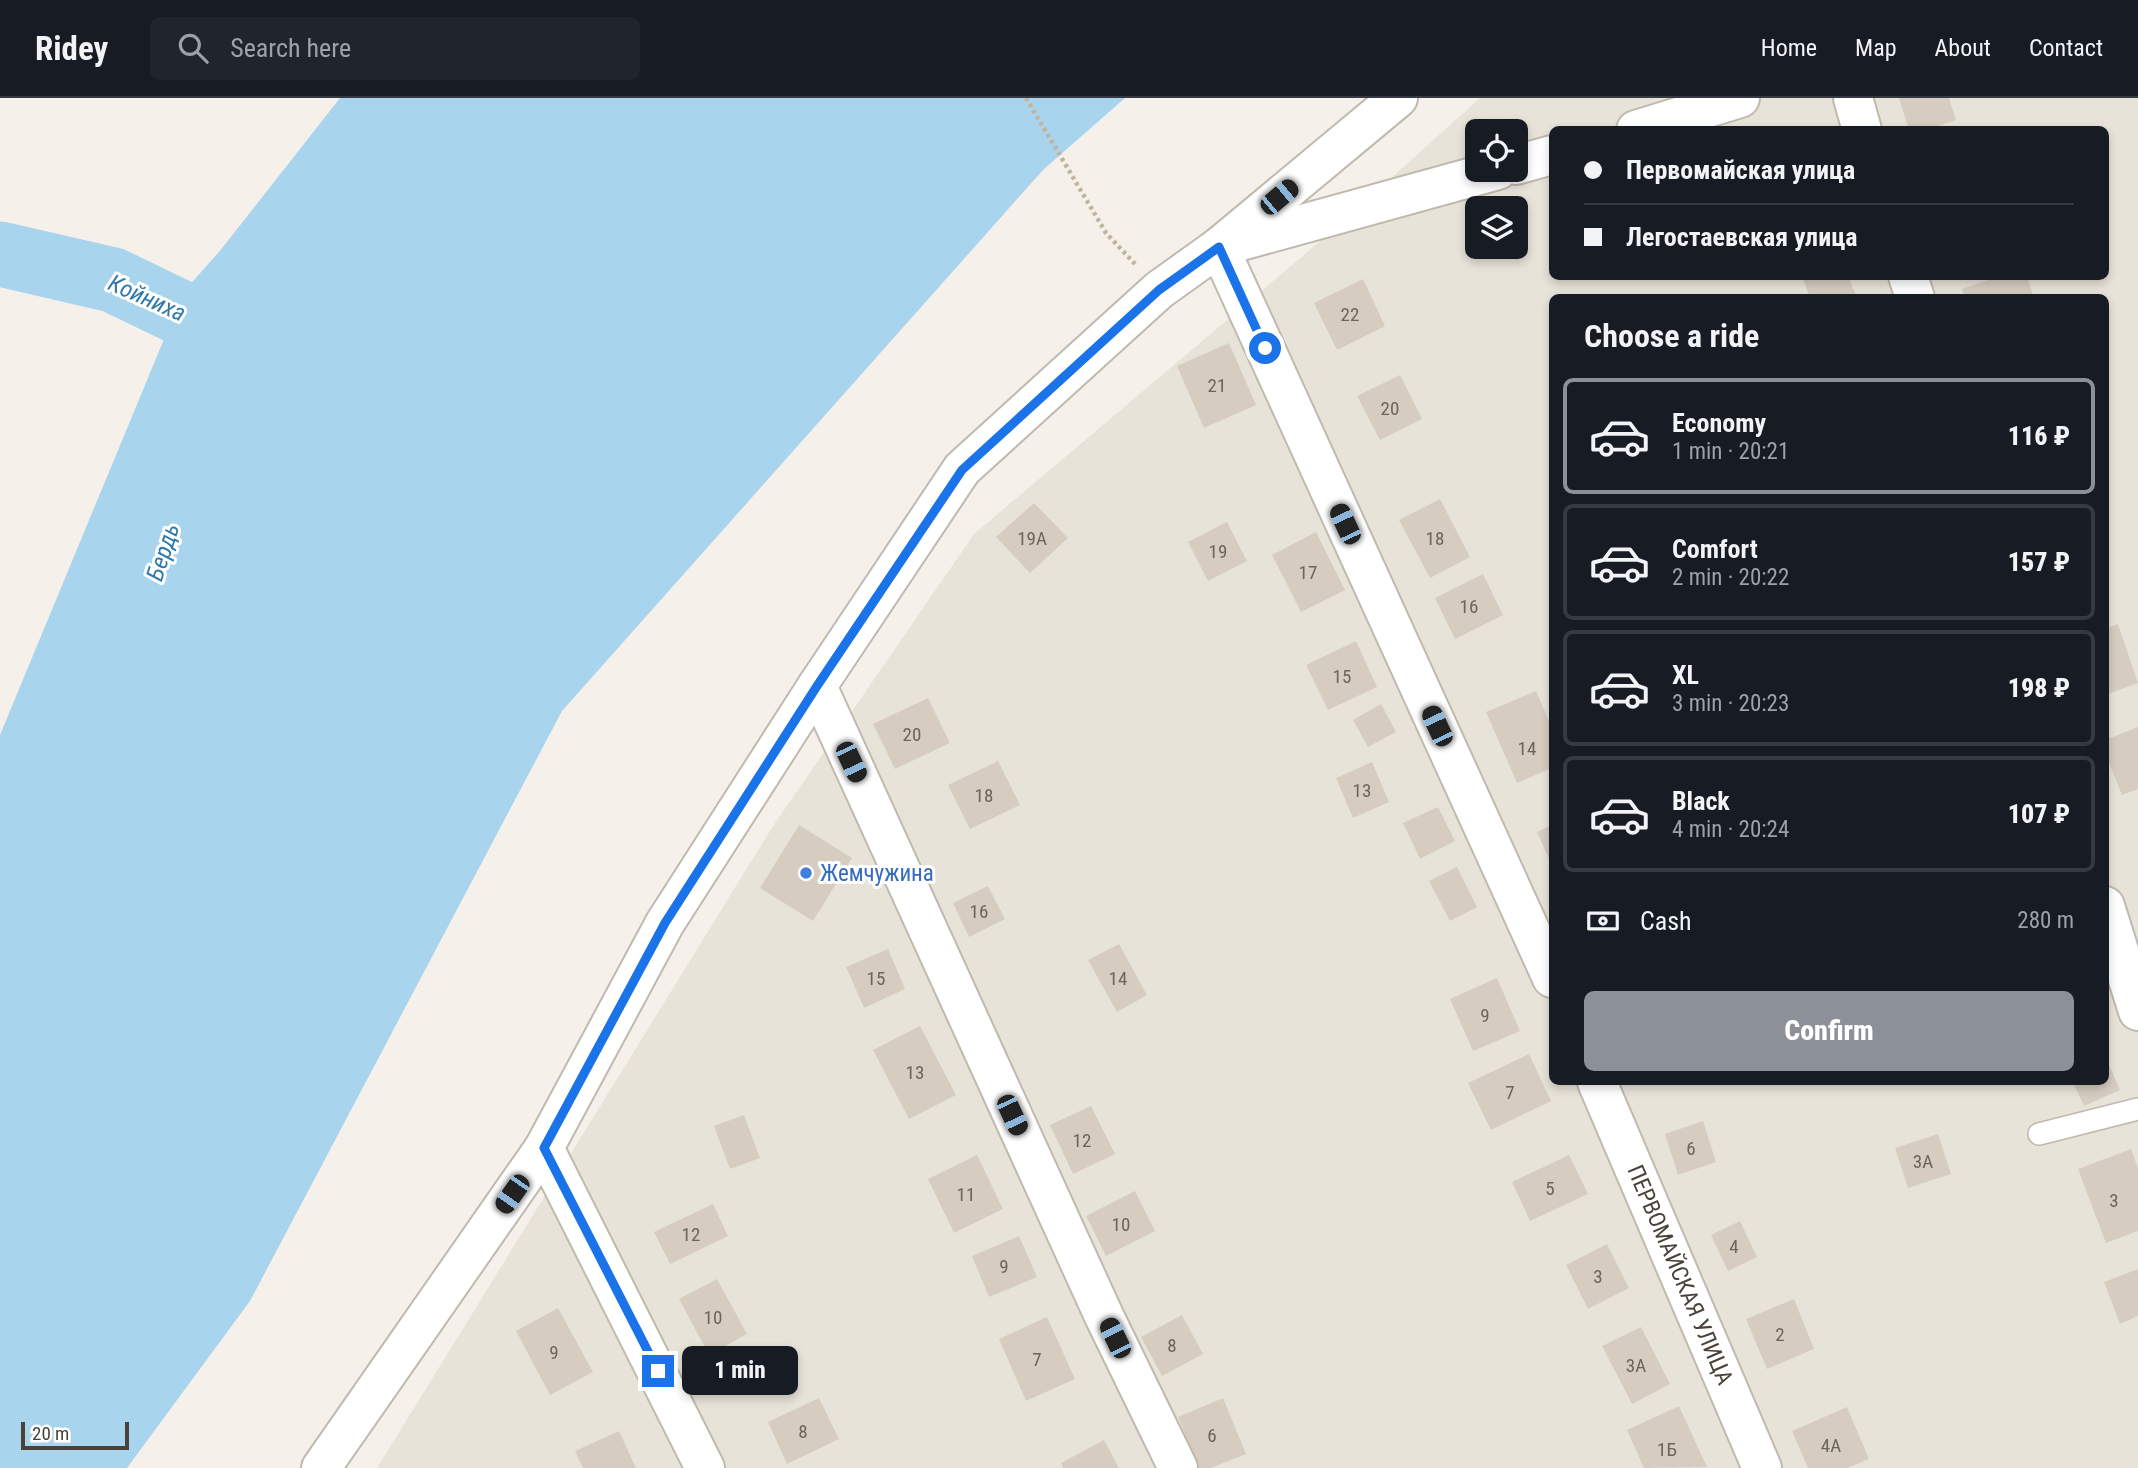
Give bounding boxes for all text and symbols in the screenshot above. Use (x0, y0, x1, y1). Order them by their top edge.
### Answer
search box (150, 17, 640, 80)
text: Ridey (35, 29, 108, 68)
icon: search (174, 29, 212, 67)
text: Search here (230, 33, 351, 63)
text: Home (1761, 34, 1817, 62)
text: Map (1855, 34, 1897, 62)
text: About (1935, 34, 1991, 62)
text: Contact (2029, 34, 2103, 62)
map controls (1465, 119, 1528, 259)
button: locate (1465, 119, 1528, 182)
text: Первомайская улица (1626, 155, 1855, 185)
car (1257, 175, 1302, 219)
button: layers (1465, 196, 1528, 259)
text: Легостаевская улица (1626, 222, 1857, 252)
water label: Койниха (104, 269, 190, 327)
house number: 22 (1341, 303, 1359, 326)
text: Choose a ride (1584, 317, 1759, 355)
route start (1249, 332, 1281, 364)
house number: 21 (1208, 374, 1226, 397)
house number: 20 (1381, 397, 1399, 420)
icon: car (1588, 405, 1651, 468)
text: Economy (1672, 408, 1766, 438)
text: 116 ₽ (2008, 421, 2070, 451)
text: 1 min · 20:21 (1672, 438, 1789, 465)
car (1327, 501, 1364, 547)
water label: Бердь (141, 520, 185, 584)
house number: 19А (1017, 527, 1047, 550)
house number: 18 (1426, 527, 1444, 550)
icon: car (1588, 531, 1651, 594)
text: Comfort (1672, 534, 1758, 564)
house number: 19 (1209, 540, 1227, 563)
text: 157 ₽ (2008, 547, 2070, 577)
house number: 17 (1299, 561, 1317, 584)
text: 2 min · 20:22 (1672, 564, 1789, 591)
house number: 16 (1460, 595, 1478, 618)
icon: car (1588, 657, 1651, 720)
text: XL (1672, 660, 1699, 690)
house number: 15 (1333, 665, 1351, 688)
text: 198 ₽ (2008, 673, 2070, 703)
text: 3 min · 20:23 (1672, 690, 1789, 717)
car (1419, 703, 1456, 749)
house number: 20 (903, 723, 921, 746)
house number: 14 (1518, 737, 1536, 760)
car (833, 739, 870, 785)
house number: 13 (1353, 779, 1371, 802)
icon: car (1588, 783, 1651, 846)
house number: 18 (975, 784, 993, 807)
text: Black (1672, 786, 1730, 816)
text: 107 ₽ (2008, 799, 2070, 829)
text: 4 min · 20:24 (1672, 816, 1789, 843)
place label: Жемчужина (820, 860, 934, 887)
marker: Жемчужина (798, 865, 814, 881)
house number: 16 (970, 900, 988, 923)
icon: cash (1584, 902, 1622, 940)
text: Cash (1640, 906, 1692, 936)
text: 280 m (2017, 907, 2074, 934)
house number: 15 (867, 967, 885, 990)
house number: 14 (1109, 967, 1127, 990)
button: Confirm (1584, 991, 2074, 1071)
house number: 9 (1480, 1004, 1490, 1027)
house number: 13 (906, 1061, 924, 1084)
house number: 7 (1505, 1081, 1515, 1104)
car (994, 1092, 1031, 1138)
house number: 12 (1073, 1129, 1091, 1152)
house number: 6 (1686, 1137, 1696, 1160)
house number: 3А (1913, 1150, 1933, 1173)
street label: ПЕРВОМАЙСКАЯ УЛИЦА (1621, 1161, 1739, 1389)
car (492, 1171, 533, 1217)
house number: 5 (1545, 1177, 1555, 1200)
house number: 11 (957, 1183, 975, 1206)
house number: 3 (2109, 1189, 2119, 1212)
house number: 10 (1112, 1213, 1130, 1236)
house number: 12 (682, 1223, 700, 1246)
house number: 4 (1729, 1235, 1739, 1258)
house number: 9 (999, 1255, 1009, 1278)
house number: 3 (1593, 1265, 1603, 1288)
house number: 10 (704, 1306, 722, 1329)
car (1097, 1315, 1134, 1361)
house number: 2 (1775, 1323, 1785, 1346)
house number: 8 (1167, 1334, 1177, 1357)
house number: 9 (549, 1341, 559, 1364)
callout: 1 min (682, 1346, 798, 1396)
house number: 7 (1032, 1348, 1042, 1371)
house number: 3А (1626, 1354, 1646, 1377)
route end (642, 1355, 674, 1387)
text: 1 min (714, 1357, 766, 1384)
scale bar (21, 1419, 130, 1451)
house number: 8 (798, 1420, 808, 1443)
text: 20 m (32, 1422, 69, 1445)
house number: 6 (1207, 1424, 1217, 1447)
house number: 4А (1821, 1434, 1841, 1457)
house number: 1Б (1657, 1438, 1677, 1461)

